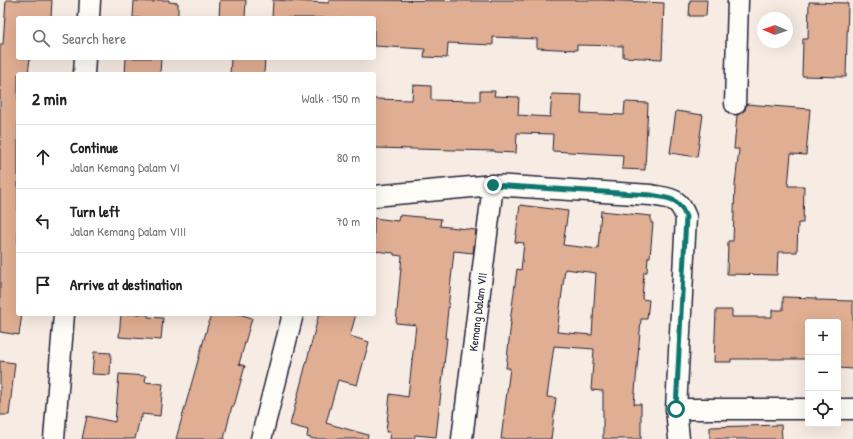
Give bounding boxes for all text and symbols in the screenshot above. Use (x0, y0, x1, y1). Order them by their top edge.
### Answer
north arrow (757, 12, 793, 48)
search box (16, 16, 376, 60)
icon: search (30, 27, 52, 49)
text: Search here (62, 28, 126, 49)
text: 2 min (32, 87, 67, 110)
text: Walk · 150 m (302, 89, 360, 107)
text: Continue (70, 137, 118, 158)
icon: ahead (32, 146, 54, 168)
text: 80 m (337, 148, 360, 166)
text: Jalan Kemang Dalam VI (70, 158, 180, 176)
route end (484, 176, 502, 194)
text: Turn left (70, 201, 120, 222)
icon: left (32, 210, 54, 232)
text: 70 m (336, 212, 360, 230)
text: Jalan Kemang Dalam VIII (70, 222, 186, 240)
street label: Kemang Dalam VII (464, 272, 491, 352)
icon: arrive (32, 274, 54, 296)
text: Arrive at destination (70, 274, 182, 295)
map controls (805, 319, 841, 427)
button: + (805, 319, 841, 355)
button: − (805, 355, 841, 391)
button: locate (805, 391, 841, 427)
route start (667, 400, 685, 418)

